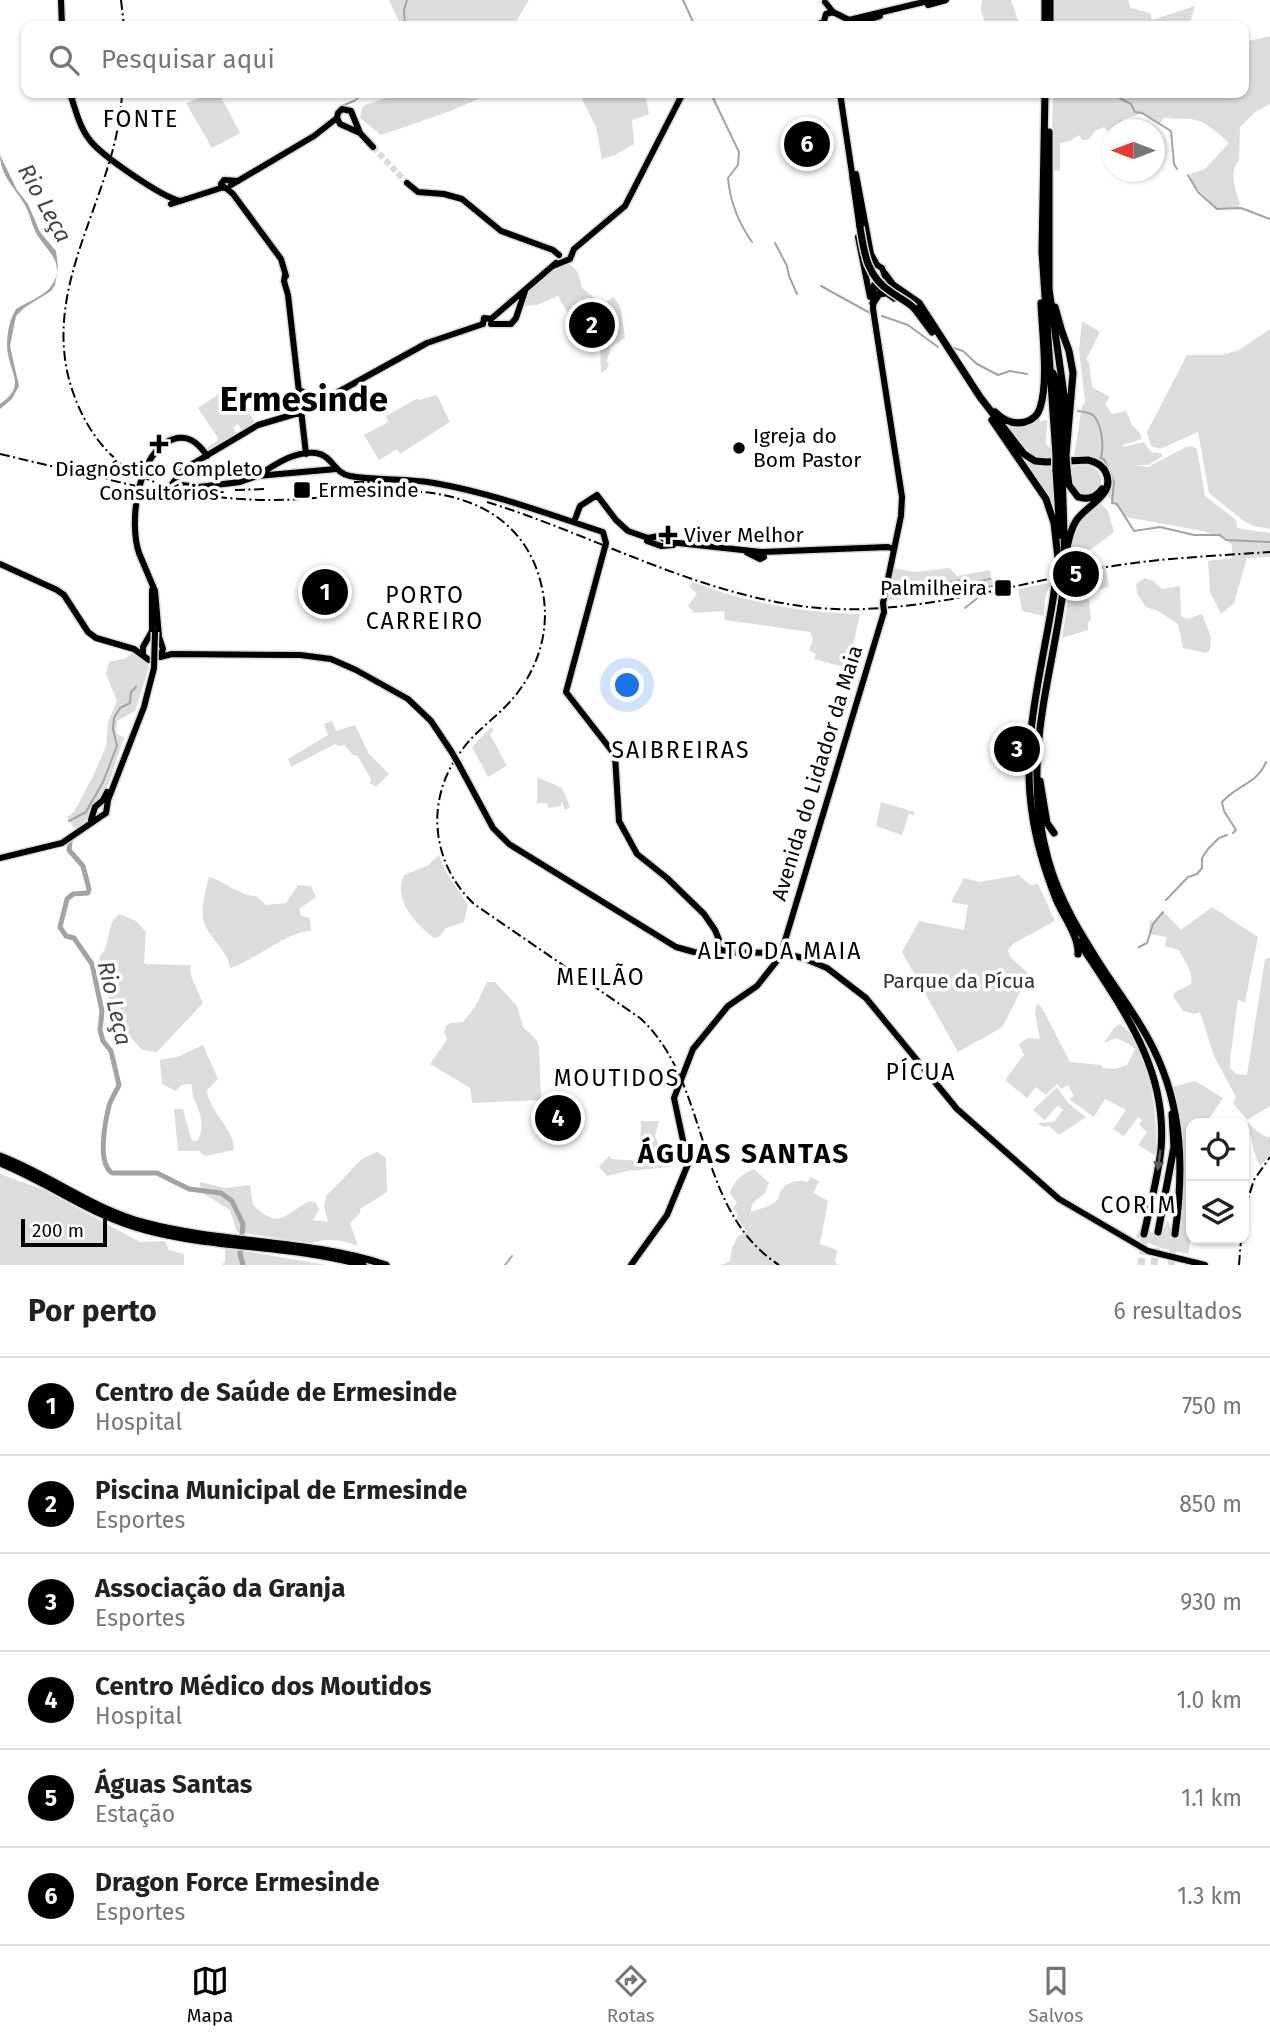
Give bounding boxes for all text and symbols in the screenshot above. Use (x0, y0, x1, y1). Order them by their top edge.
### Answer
search box (21, 21, 1249, 98)
icon: search (45, 41, 83, 79)
text: Pesquisar aqui (101, 44, 275, 75)
district label: FONTE (103, 105, 179, 133)
pin: 6 (784, 118, 830, 170)
north arrow (1102, 119, 1165, 182)
water label: Rio Leça (12, 159, 78, 247)
pin: 2 (569, 299, 615, 351)
district label: Ermesinde (220, 378, 388, 420)
place label: Igreja do Bom Pastor (753, 423, 861, 473)
marker: Diagnóstico Completo Consultórios (149, 434, 169, 454)
marker: Igreja do Bom Pastor (731, 440, 747, 456)
place label: Diagnóstico Completo Consultórios (55, 456, 263, 506)
place label: Ermesinde (318, 477, 419, 503)
marker: Ermesinde (292, 480, 312, 500)
place label: Viver Melhor (684, 522, 804, 548)
marker: Viver Melhor (658, 525, 678, 545)
pin: 5 (1053, 548, 1099, 600)
pin: 1 (302, 566, 348, 618)
place label: Palmilheira (880, 575, 987, 601)
marker: Palmilheira (993, 578, 1013, 598)
district label: PORTO CARREIRO (366, 581, 484, 635)
street label: Avenida do Lidador da Maia (766, 642, 868, 904)
your location (610, 668, 644, 702)
pin: 3 (994, 723, 1040, 775)
district label: SAIBREIRAS (611, 736, 751, 764)
district label: ALTO DA MAIA (698, 937, 862, 965)
water label: Rio Leça (92, 958, 138, 1048)
district label: MEILÃO (556, 963, 646, 991)
park label: Parque da Pícua (883, 968, 1035, 994)
district label: PÍCUA (886, 1057, 956, 1086)
district label: MOUTIDOS (554, 1064, 680, 1092)
pin: 4 (535, 1092, 581, 1144)
map controls (1186, 1118, 1249, 1244)
button: locate (1186, 1118, 1249, 1181)
district label: ÁGUAS SANTAS (637, 1136, 850, 1170)
one-way arrow (1153, 1149, 1164, 1171)
button: layers (1186, 1181, 1249, 1244)
district label: CORIM (1101, 1191, 1177, 1219)
scale bar (21, 1216, 107, 1248)
text: 200 m (32, 1219, 84, 1242)
text: Por perto (28, 1293, 157, 1329)
text: 6 resultados (1113, 1297, 1242, 1325)
text: Centro de Saúde de Ermesinde (95, 1377, 457, 1408)
text: 1 (46, 1392, 56, 1420)
text: 750 m (1182, 1392, 1242, 1420)
text: Hospital (95, 1408, 182, 1436)
text: Piscina Municipal de Ermesinde (95, 1475, 467, 1506)
text: 2 (45, 1490, 57, 1518)
text: 850 m (1179, 1490, 1242, 1518)
text: Esportes (95, 1506, 185, 1534)
text: Associação da Granja (95, 1573, 345, 1604)
text: 3 (45, 1588, 57, 1616)
text: 930 m (1180, 1588, 1242, 1616)
text: Esportes (95, 1604, 185, 1632)
text: Centro Médico dos Moutidos (95, 1671, 432, 1702)
text: 4 (45, 1686, 58, 1714)
text: 1.0 km (1176, 1686, 1242, 1714)
text: Hospital (95, 1702, 182, 1730)
text: Águas Santas (95, 1769, 252, 1800)
text: 5 (45, 1784, 57, 1812)
text: 1.1 km (1181, 1784, 1242, 1812)
text: Estação (95, 1800, 175, 1828)
text: Dragon Force Ermesinde (95, 1867, 380, 1898)
text: 6 (45, 1882, 57, 1910)
text: 1.3 km (1177, 1882, 1242, 1910)
text: Esportes (95, 1898, 185, 1926)
tab: Mapa (187, 1962, 233, 2027)
tab: Rotas (607, 1962, 655, 2027)
tab: Salvos (1028, 1962, 1083, 2027)

